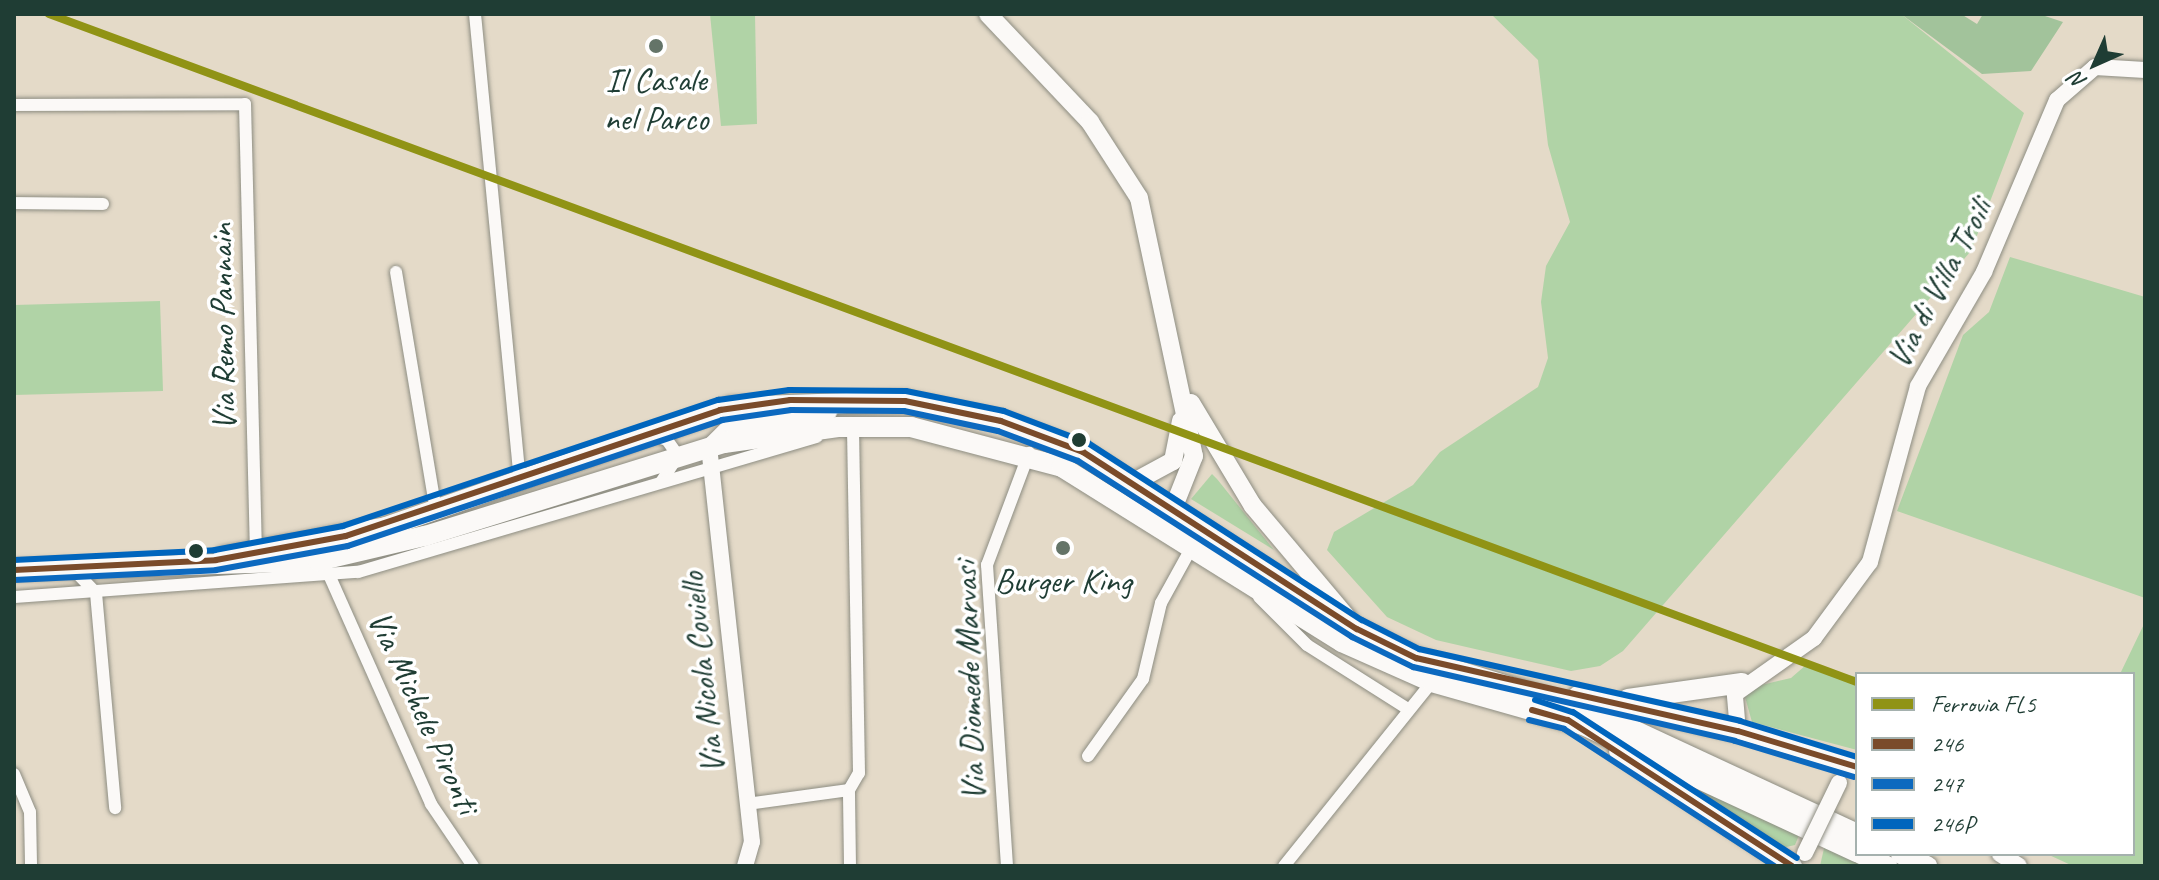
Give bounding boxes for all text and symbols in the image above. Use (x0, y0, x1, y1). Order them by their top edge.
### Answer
north arrow (2055, 24, 2135, 104)
marker: Il Casale nel Parco (647, 37, 665, 55)
place label: Il Casale nel Parco (603, 59, 709, 138)
text: N (2063, 66, 2093, 96)
street label: Via di Villa Troili (1878, 192, 2000, 374)
street label: Via Remo Pannain (200, 223, 244, 431)
unlabelled marker (1071, 432, 1087, 448)
marker: Burger King (1054, 539, 1072, 557)
unlabelled marker (188, 543, 204, 559)
street label: Via Diomede Marvasi (944, 560, 994, 802)
place label: Burger King (994, 561, 1132, 601)
street label: Via Nicola Coviello (671, 569, 733, 777)
street label: Via Michele Pironti (359, 604, 489, 820)
legend (1855, 672, 2135, 856)
text: Ferrovia FL5 (1931, 689, 2036, 719)
text: 246 (1931, 729, 1963, 759)
text: 247 (1931, 769, 1963, 799)
text: 246P (1931, 809, 1975, 839)

